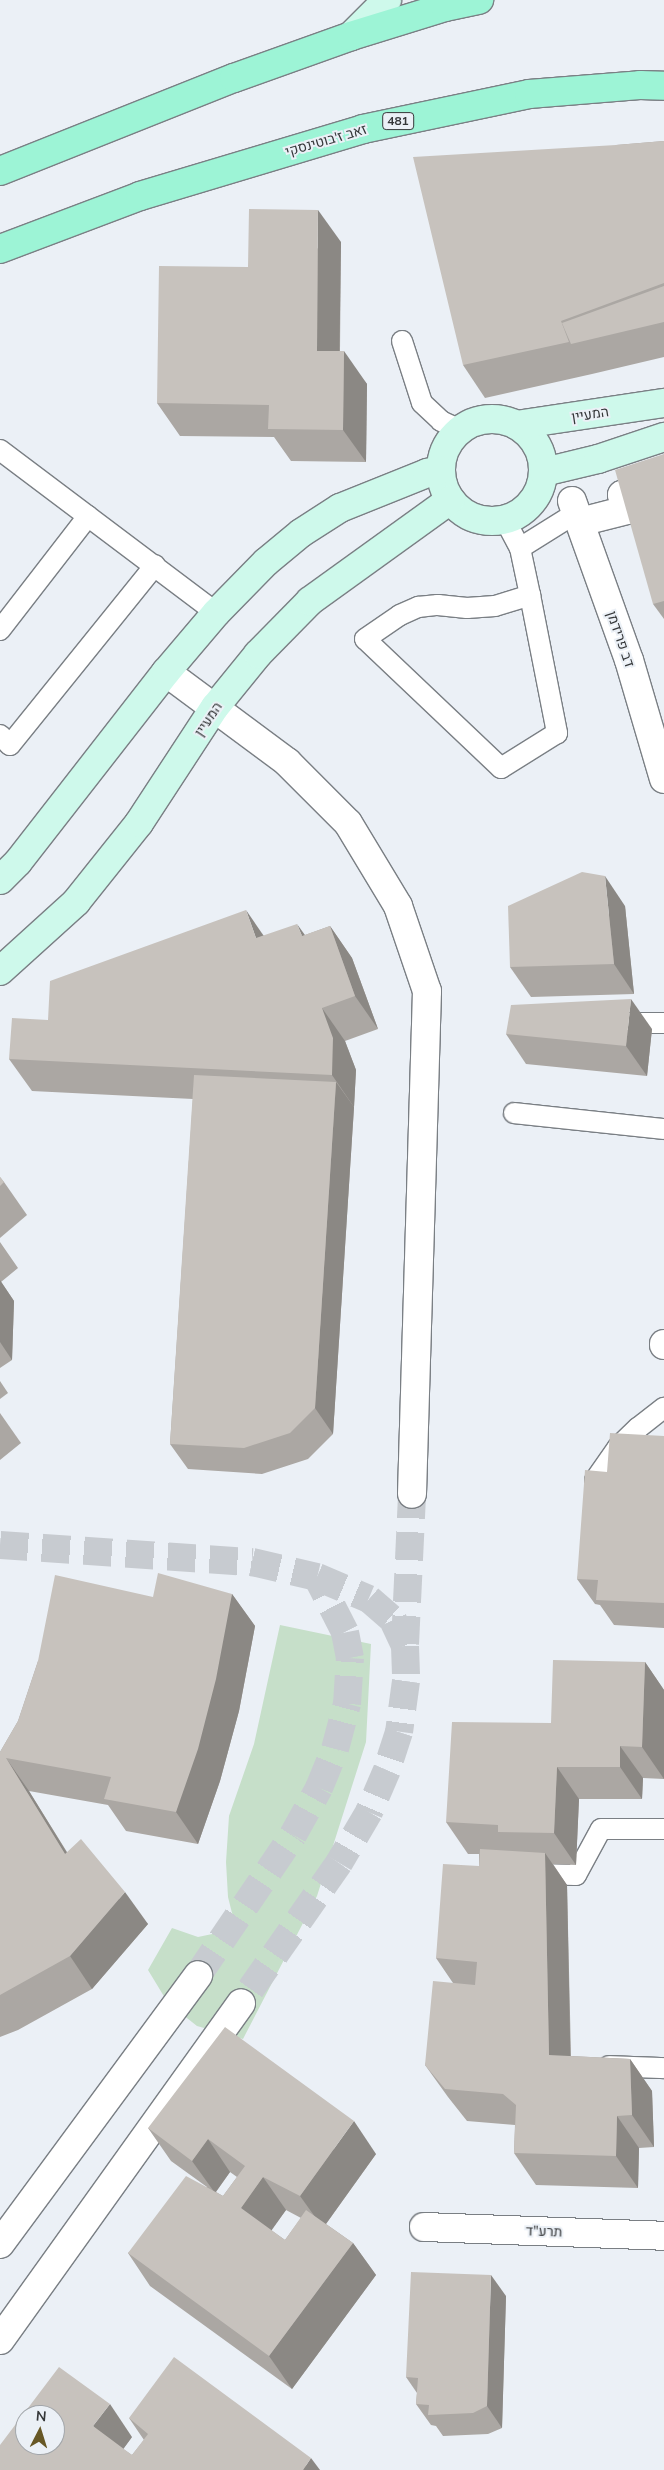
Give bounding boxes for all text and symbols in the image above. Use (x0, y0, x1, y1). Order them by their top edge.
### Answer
road number: 481 (382, 112, 414, 130)
street label: זאב ז'בוטינסקי (283, 120, 369, 160)
street label: המעיין (570, 403, 610, 425)
street label: דב פרידמן (604, 609, 638, 669)
street label: המעיין (190, 699, 226, 739)
street label: תרע"ד (525, 2222, 563, 2240)
north arrow (15, 2405, 65, 2455)
text: N (35, 2407, 47, 2425)

